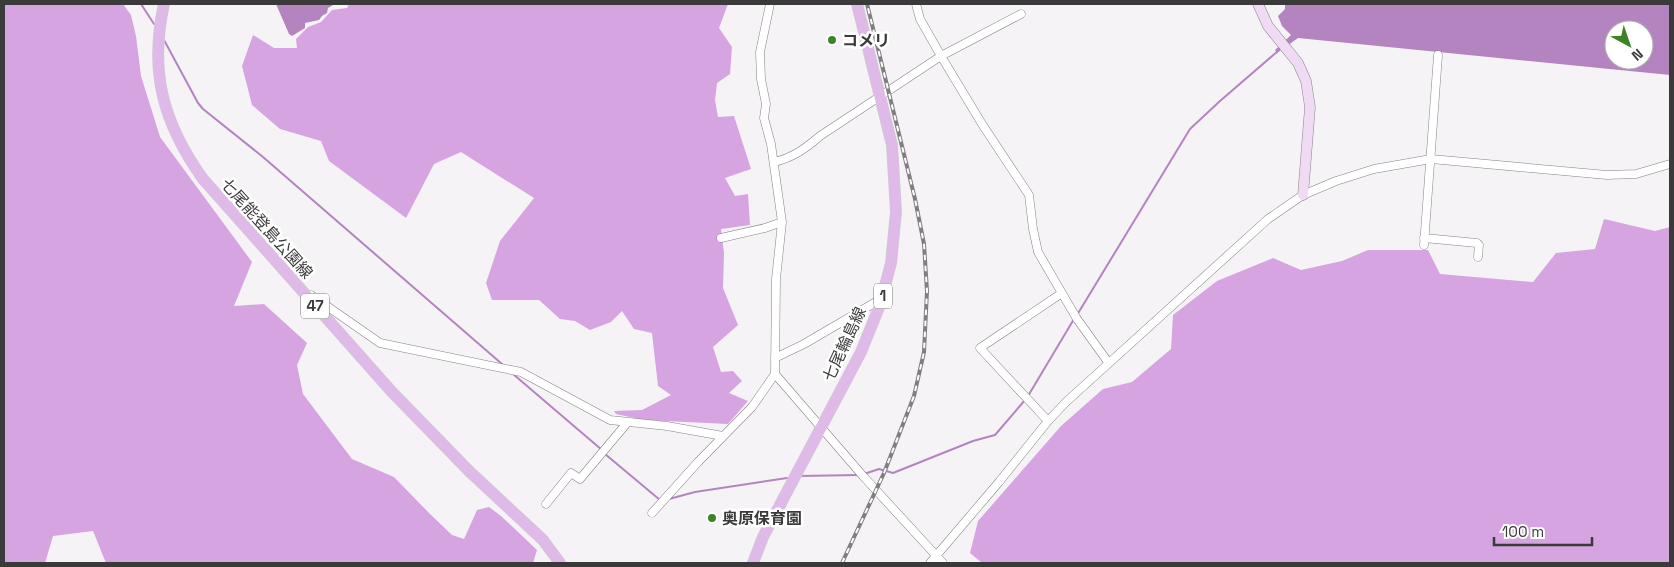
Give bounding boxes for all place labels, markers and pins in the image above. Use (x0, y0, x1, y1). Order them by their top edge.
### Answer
place label: コメリ (842, 30, 890, 51)
marker: コメリ (826, 34, 838, 46)
place label: 奥原保育園 (722, 508, 802, 529)
marker: 奥原保育園 (706, 512, 718, 524)

